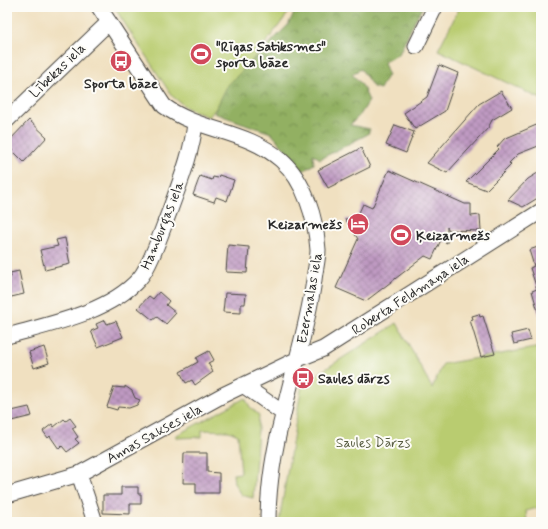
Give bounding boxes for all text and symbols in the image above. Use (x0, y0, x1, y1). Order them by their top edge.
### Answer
place label: "Rīgas Satiksmes" sporta bāze (215, 38, 326, 72)
street label: Lībekas iela (26, 39, 90, 102)
sports icon: "Rīgas Satiksmes" sporta bāze (188, 41, 214, 67)
bus stop icon: Sporta bāze (108, 48, 134, 74)
place label: Sporta bāze (84, 75, 158, 93)
street label: Hamburgas iela (137, 178, 191, 273)
hotel icon: Keizarmežs (345, 211, 371, 237)
place label: Keizarmežs (268, 216, 343, 234)
sports icon: Ķeizarmežs (388, 222, 414, 248)
place label: Ķeizarmežs (416, 227, 491, 245)
street label: Roberta Feldmaņa iela (349, 250, 473, 339)
street label: Ezermalas iela (293, 251, 327, 345)
bus stop icon: Saules dārzs (290, 365, 316, 391)
place label: Saules dārzs (318, 370, 390, 388)
street label: Annas Sakses iela (103, 400, 206, 468)
park label: Saules Dārzs (336, 434, 411, 452)

